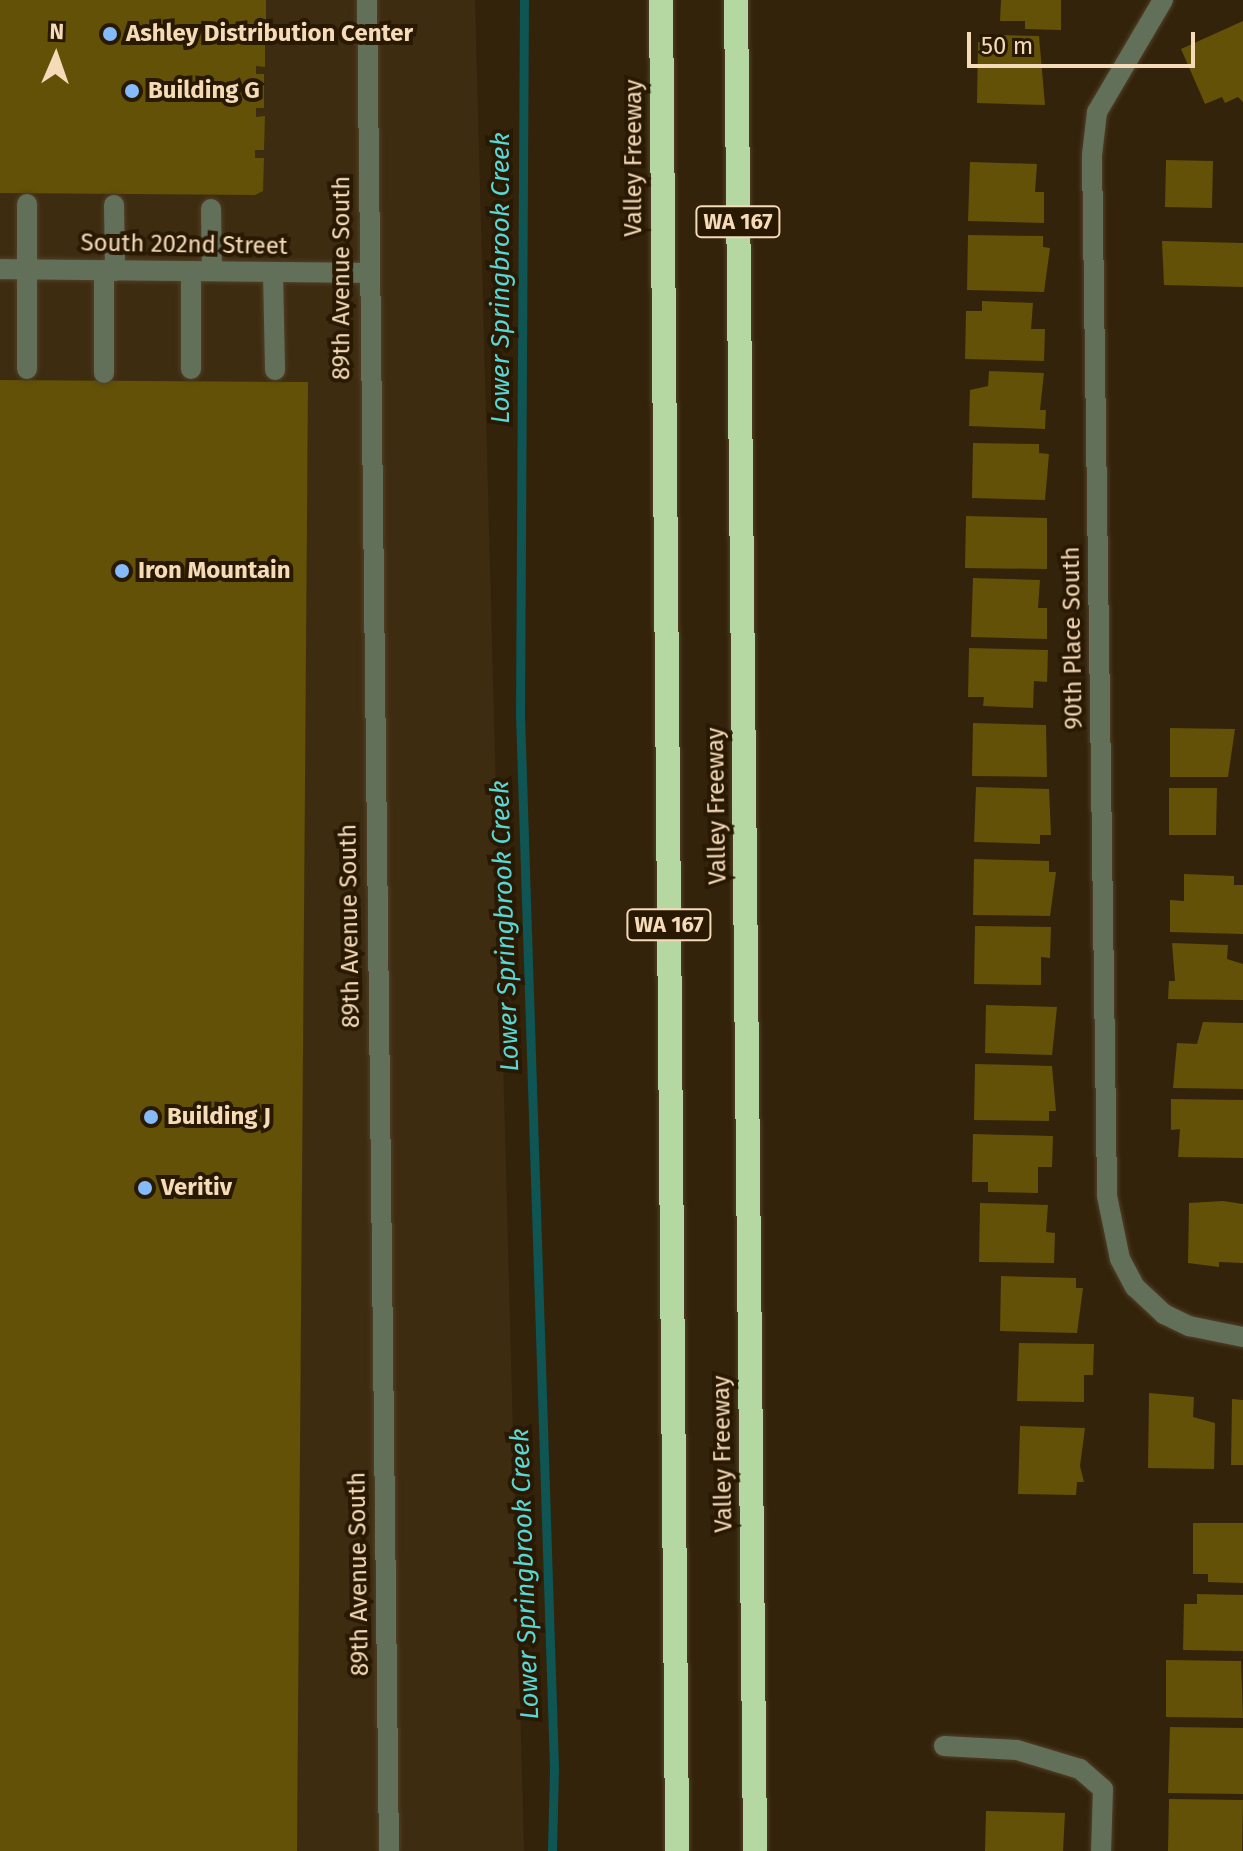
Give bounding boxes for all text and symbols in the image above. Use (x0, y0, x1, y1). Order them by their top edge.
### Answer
north arrow (16, 16, 96, 96)
scale bar (971, 16, 1199, 66)
text: N (49, 18, 65, 45)
place label: Ashley Distribution Center (126, 20, 413, 48)
marker: Ashley Distribution Center (101, 25, 119, 43)
text: 50 m (981, 32, 1033, 60)
place label: Building G (148, 77, 260, 105)
street label: Valley Freeway (620, 79, 648, 237)
marker: Building G (123, 82, 141, 100)
water label: Lower Springbrook Creek (485, 132, 517, 424)
street label: 89th Avenue South (328, 176, 356, 380)
road number: WA 167 (694, 204, 782, 240)
street label: South 202nd Street (80, 229, 288, 261)
street label: 90th Place South (1057, 546, 1089, 730)
place label: Iron Mountain (138, 557, 291, 585)
marker: Iron Mountain (113, 562, 131, 580)
street label: Valley Freeway (701, 727, 733, 885)
water label: Lower Springbrook Creek (484, 780, 526, 1072)
street label: 89th Avenue South (334, 824, 366, 1028)
road number: WA 167 (625, 907, 713, 943)
place label: Building J (167, 1103, 271, 1131)
marker: Building J (142, 1108, 160, 1126)
place label: Veritiv (161, 1174, 232, 1202)
marker: Veritiv (136, 1179, 154, 1197)
street label: Valley Freeway (707, 1375, 739, 1533)
water label: Lower Springbrook Creek (504, 1428, 546, 1720)
street label: 89th Avenue South (343, 1472, 375, 1676)

